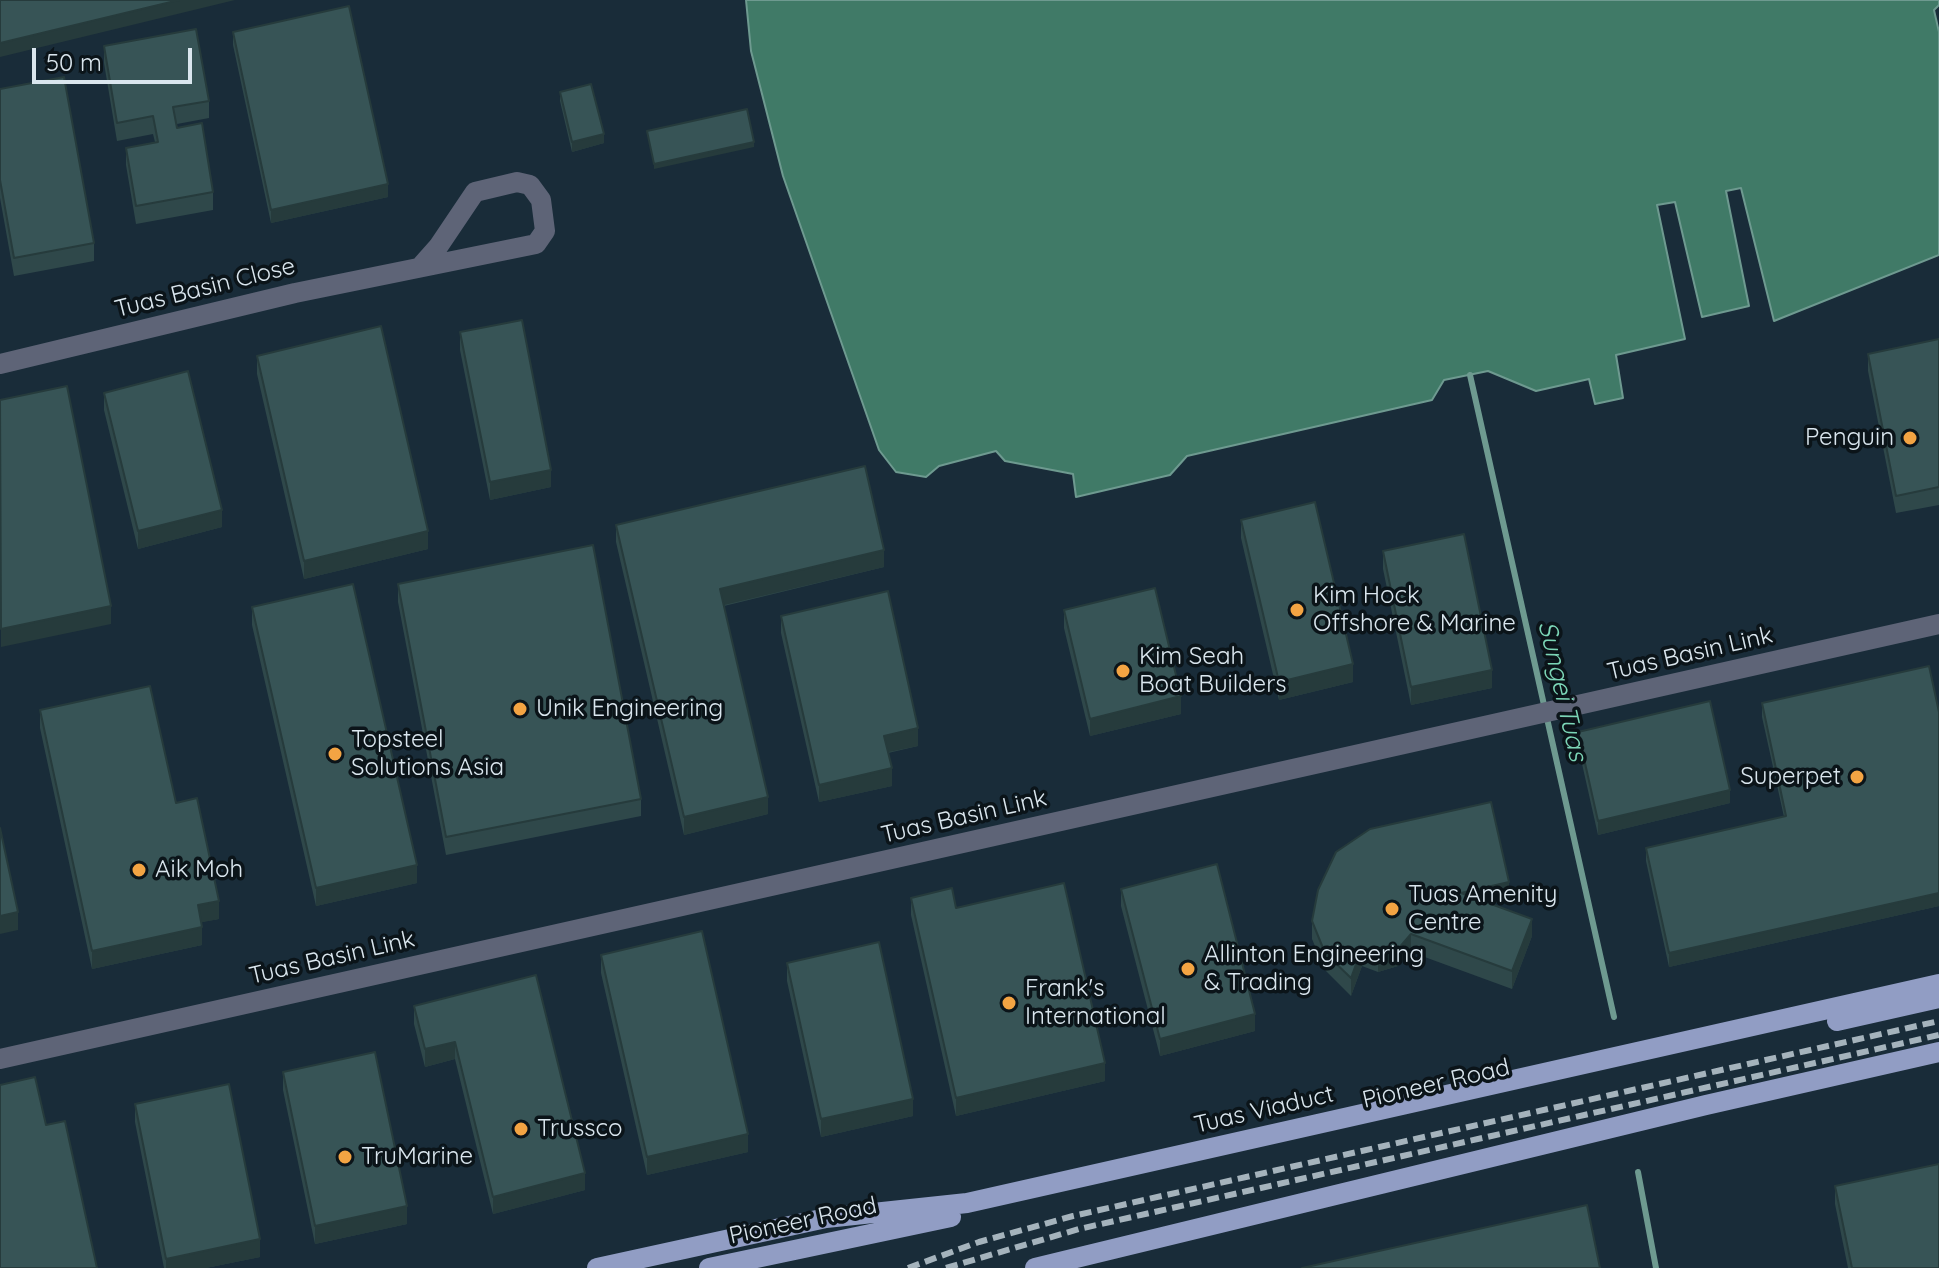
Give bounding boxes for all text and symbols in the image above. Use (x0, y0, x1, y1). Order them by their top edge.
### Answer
scale bar (36, 32, 196, 82)
text: 50 m (46, 47, 102, 77)
street label: Tuas Basin Close (112, 252, 298, 324)
place label: Penguin (1805, 424, 1894, 452)
marker: Penguin (1901, 429, 1919, 447)
place label: Kim Hock Offshore & Marine (1313, 582, 1516, 638)
marker: Kim Hock Offshore & Marine (1288, 601, 1306, 619)
water label: Sungei Tuas (1531, 618, 1593, 764)
street label: Tuas Basin Link (1604, 621, 1776, 687)
place label: Kim Seah Boat Builders (1139, 643, 1287, 699)
marker: Kim Seah Boat Builders (1114, 662, 1132, 680)
place label: Unik Engineering (536, 695, 723, 723)
marker: Unik Engineering (511, 700, 529, 718)
place label: Topsteel Solutions Asia (351, 726, 504, 782)
marker: Topsteel Solutions Asia (326, 745, 344, 763)
place label: Superpet (1740, 763, 1841, 791)
marker: Superpet (1848, 768, 1866, 786)
street label: Tuas Basin Link (878, 784, 1050, 850)
place label: Aik Moh (155, 856, 243, 884)
marker: Aik Moh (130, 861, 148, 879)
place label: Tuas Amenity Centre (1408, 881, 1557, 937)
marker: Tuas Amenity Centre (1383, 900, 1401, 918)
street label: Tuas Basin Link (246, 925, 418, 991)
place label: Allinton Engineering & Trading (1204, 941, 1424, 997)
marker: Allinton Engineering & Trading (1179, 960, 1197, 978)
place label: Frank's International (1025, 975, 1166, 1031)
marker: Frank's International (1000, 994, 1018, 1012)
street label: Pioneer Road (1360, 1053, 1512, 1115)
street label: Tuas Viaduct (1191, 1080, 1337, 1140)
place label: Trussco (537, 1115, 622, 1143)
marker: Trussco (512, 1120, 530, 1138)
place label: TruMarine (361, 1143, 473, 1171)
marker: TruMarine (336, 1148, 354, 1166)
street label: Pioneer Road (727, 1191, 879, 1251)

